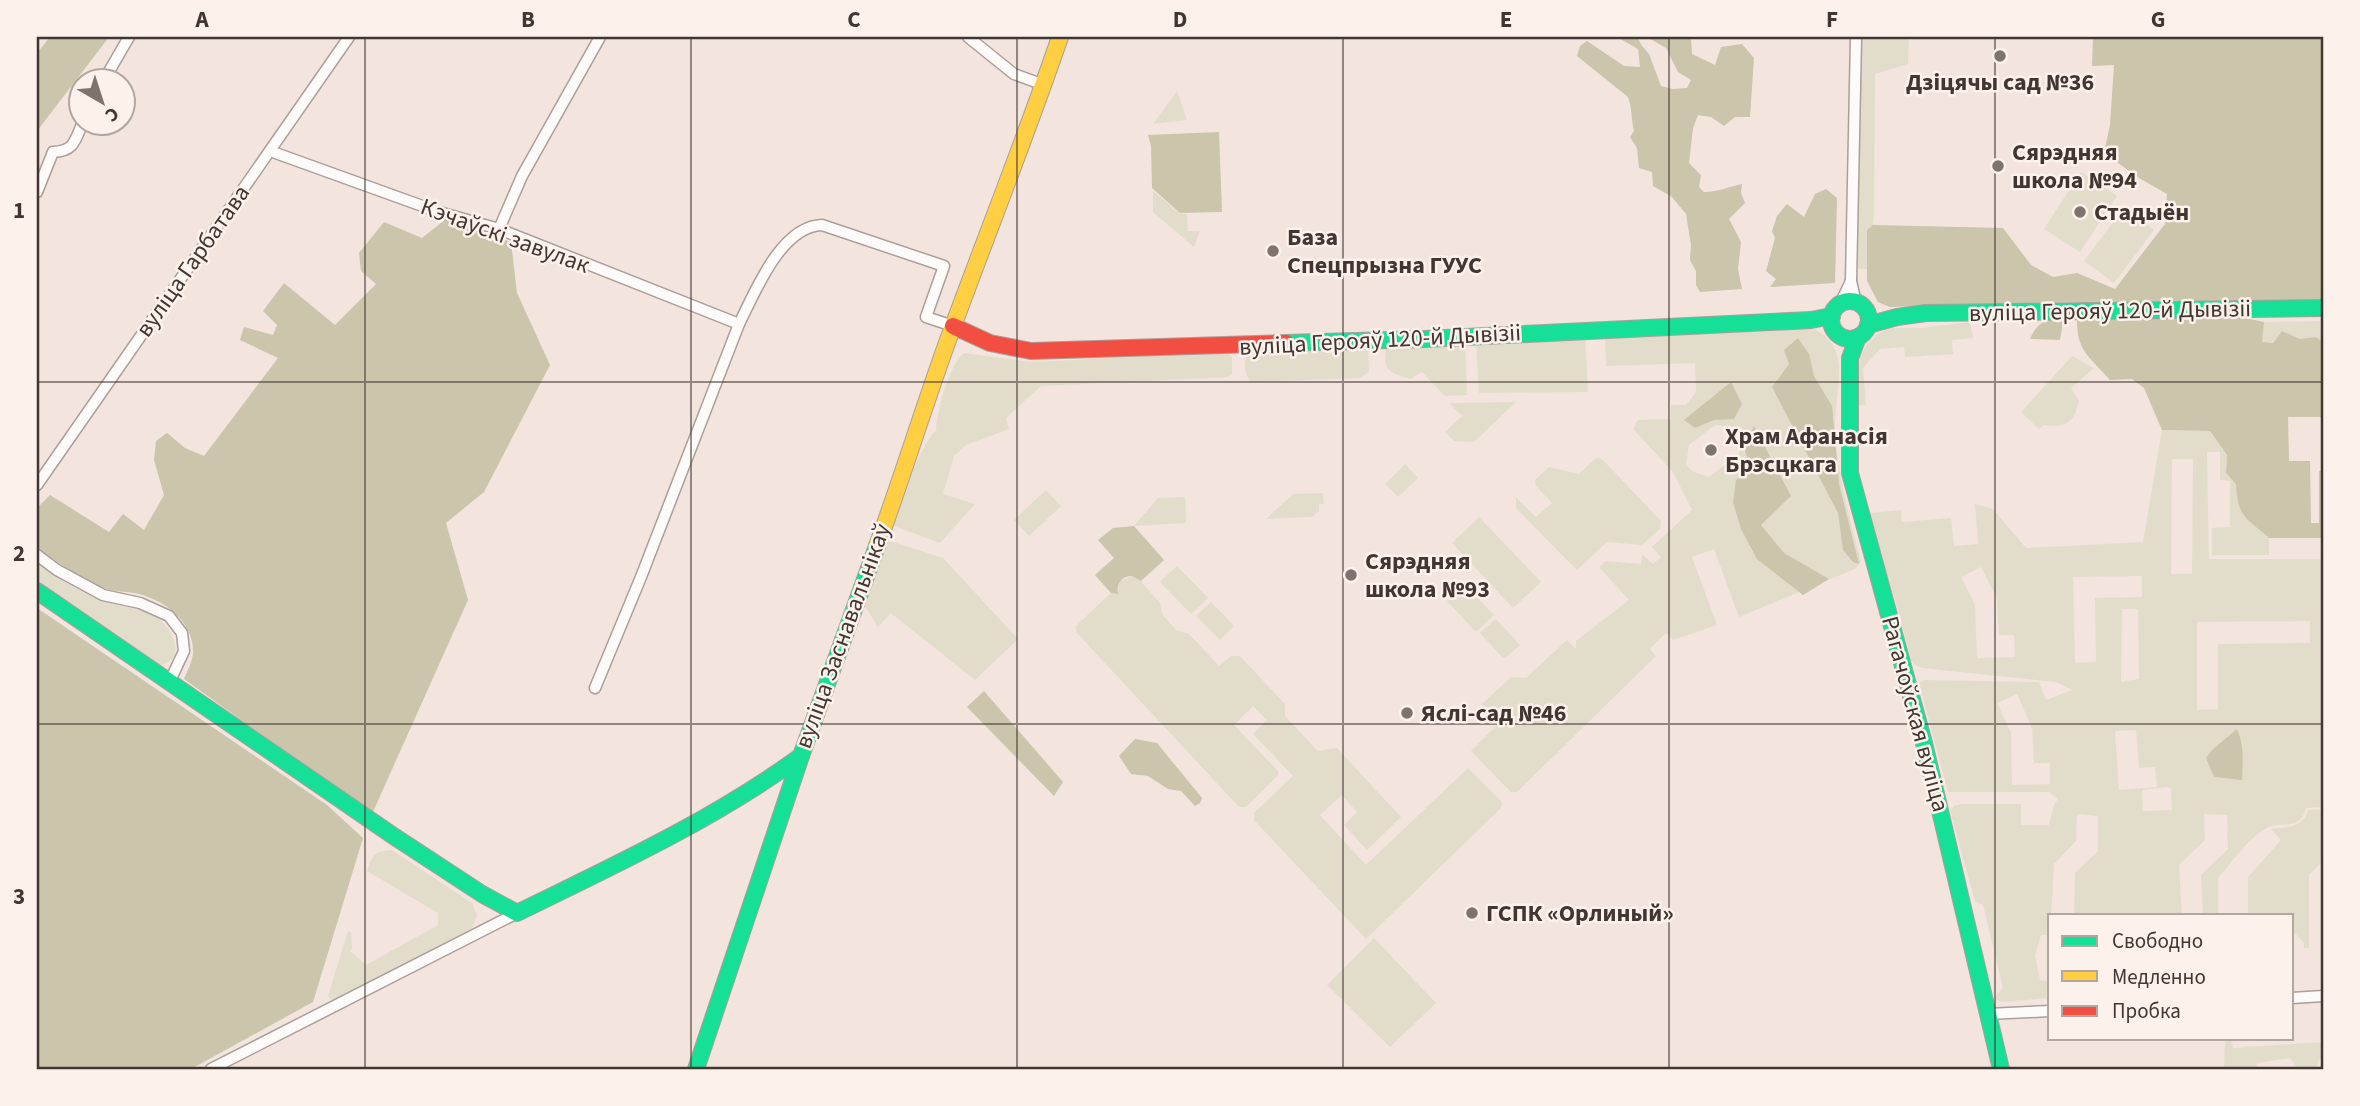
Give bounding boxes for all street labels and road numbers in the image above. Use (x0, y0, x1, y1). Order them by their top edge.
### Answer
street label: вуліца Гарбатава (127, 178, 259, 344)
street label: Кэчаўскі завулак (416, 189, 594, 283)
street label: вуліца Герояў 120-й Дывізіі (1969, 291, 2251, 331)
street label: вуліца Герояў 120-й Дывізіі (1238, 315, 1522, 365)
street label: вуліца Заснавальнікаў (786, 519, 900, 753)
street label: Рагачоўская вуліца (1872, 612, 1958, 816)

